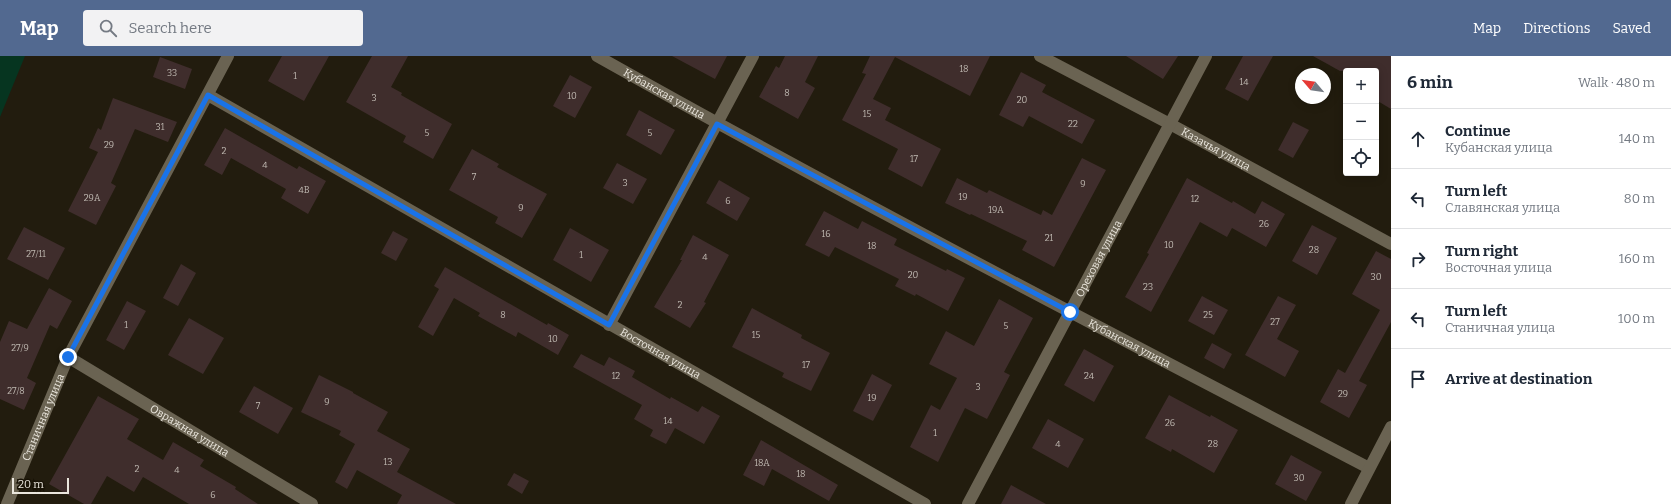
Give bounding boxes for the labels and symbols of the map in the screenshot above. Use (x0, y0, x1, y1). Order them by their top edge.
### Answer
house number: 18 (959, 64, 969, 74)
street label: Кубанская улица (621, 66, 707, 122)
house number: 33 (167, 68, 177, 78)
north arrow (1295, 68, 1331, 104)
house number: 1 (293, 71, 297, 81)
house number: 14 (1240, 77, 1249, 87)
house number: 8 (784, 88, 790, 98)
house number: 10 (567, 91, 577, 101)
house number: 3 (371, 93, 377, 103)
house number: 20 (1017, 95, 1028, 105)
house number: 15 (863, 109, 871, 119)
house number: 22 (1068, 119, 1078, 129)
house number: 31 (156, 122, 165, 132)
street label: Казачья улица (1179, 125, 1253, 173)
house number: 5 (425, 128, 430, 138)
house number: 5 (648, 128, 653, 138)
house number: 29 (104, 140, 114, 150)
house number: 2 (222, 146, 227, 156)
house number: 17 (910, 154, 919, 164)
house number: 4 (262, 160, 268, 170)
house number: 7 (472, 172, 477, 182)
house number: 3 (622, 178, 628, 188)
house number: 9 (1080, 179, 1086, 189)
house number: 4В (298, 185, 310, 195)
house number: 19 (959, 192, 967, 202)
house number: 29А (84, 193, 101, 203)
house number: 12 (1191, 194, 1199, 204)
house number: 6 (725, 196, 731, 206)
house number: 9 (518, 203, 524, 213)
house number: 19А (988, 205, 1004, 215)
street label: Ореховая улица (1073, 218, 1125, 299)
house number: 26 (1259, 219, 1269, 229)
house number: 16 (822, 229, 830, 239)
house number: 21 (1045, 233, 1054, 243)
house number: 10 (1164, 240, 1174, 250)
house number: 18 (867, 241, 877, 251)
house number: 28 (1309, 245, 1319, 255)
house number: 27/11 (26, 249, 46, 259)
house number: 1 (579, 250, 583, 260)
house number: 4 (702, 252, 708, 262)
house number: 20 (908, 270, 919, 280)
house number: 30 (1371, 272, 1382, 282)
house number: 23 (1143, 282, 1153, 292)
house number: 2 (678, 300, 683, 310)
route start (1061, 303, 1079, 321)
house number: 8 (500, 310, 506, 320)
house number: 25 (1203, 310, 1213, 320)
street label: Кубанская улица (1086, 317, 1173, 370)
house number: 27 (1270, 317, 1280, 327)
house number: 1 (124, 320, 128, 330)
house number: 5 (1004, 321, 1009, 331)
street label: Восточная улица (618, 325, 703, 382)
house number: 15 (752, 330, 760, 340)
house number: 10 (548, 334, 558, 344)
house number: 27/9 (11, 343, 29, 353)
route end (59, 348, 77, 366)
house number: 17 (802, 360, 811, 370)
house number: 12 (612, 371, 620, 381)
house number: 24 (1084, 371, 1095, 381)
street label: Станичная улица (20, 372, 67, 463)
house number: 3 (975, 382, 981, 392)
house number: 27/8 (7, 386, 25, 396)
house number: 29 (1338, 389, 1348, 399)
house number: 19 (868, 393, 876, 403)
house number: 9 (324, 397, 330, 407)
house number: 7 (256, 401, 261, 411)
street label: Овражная улица (148, 402, 231, 459)
house number: 14 (664, 416, 673, 426)
house number: 26 (1165, 418, 1175, 428)
house number: 1 (933, 428, 937, 438)
house number: 4 (1055, 439, 1061, 449)
house number: 28 (1208, 439, 1218, 449)
house number: 13 (384, 457, 392, 467)
house number: 18А (754, 458, 770, 468)
house number: 2 (135, 464, 140, 474)
house number: 4 (174, 465, 180, 475)
house number: 18 (796, 469, 806, 479)
house number: 30 (1294, 473, 1305, 483)
scale bar (12, 476, 69, 495)
house number: 6 (210, 490, 216, 500)

